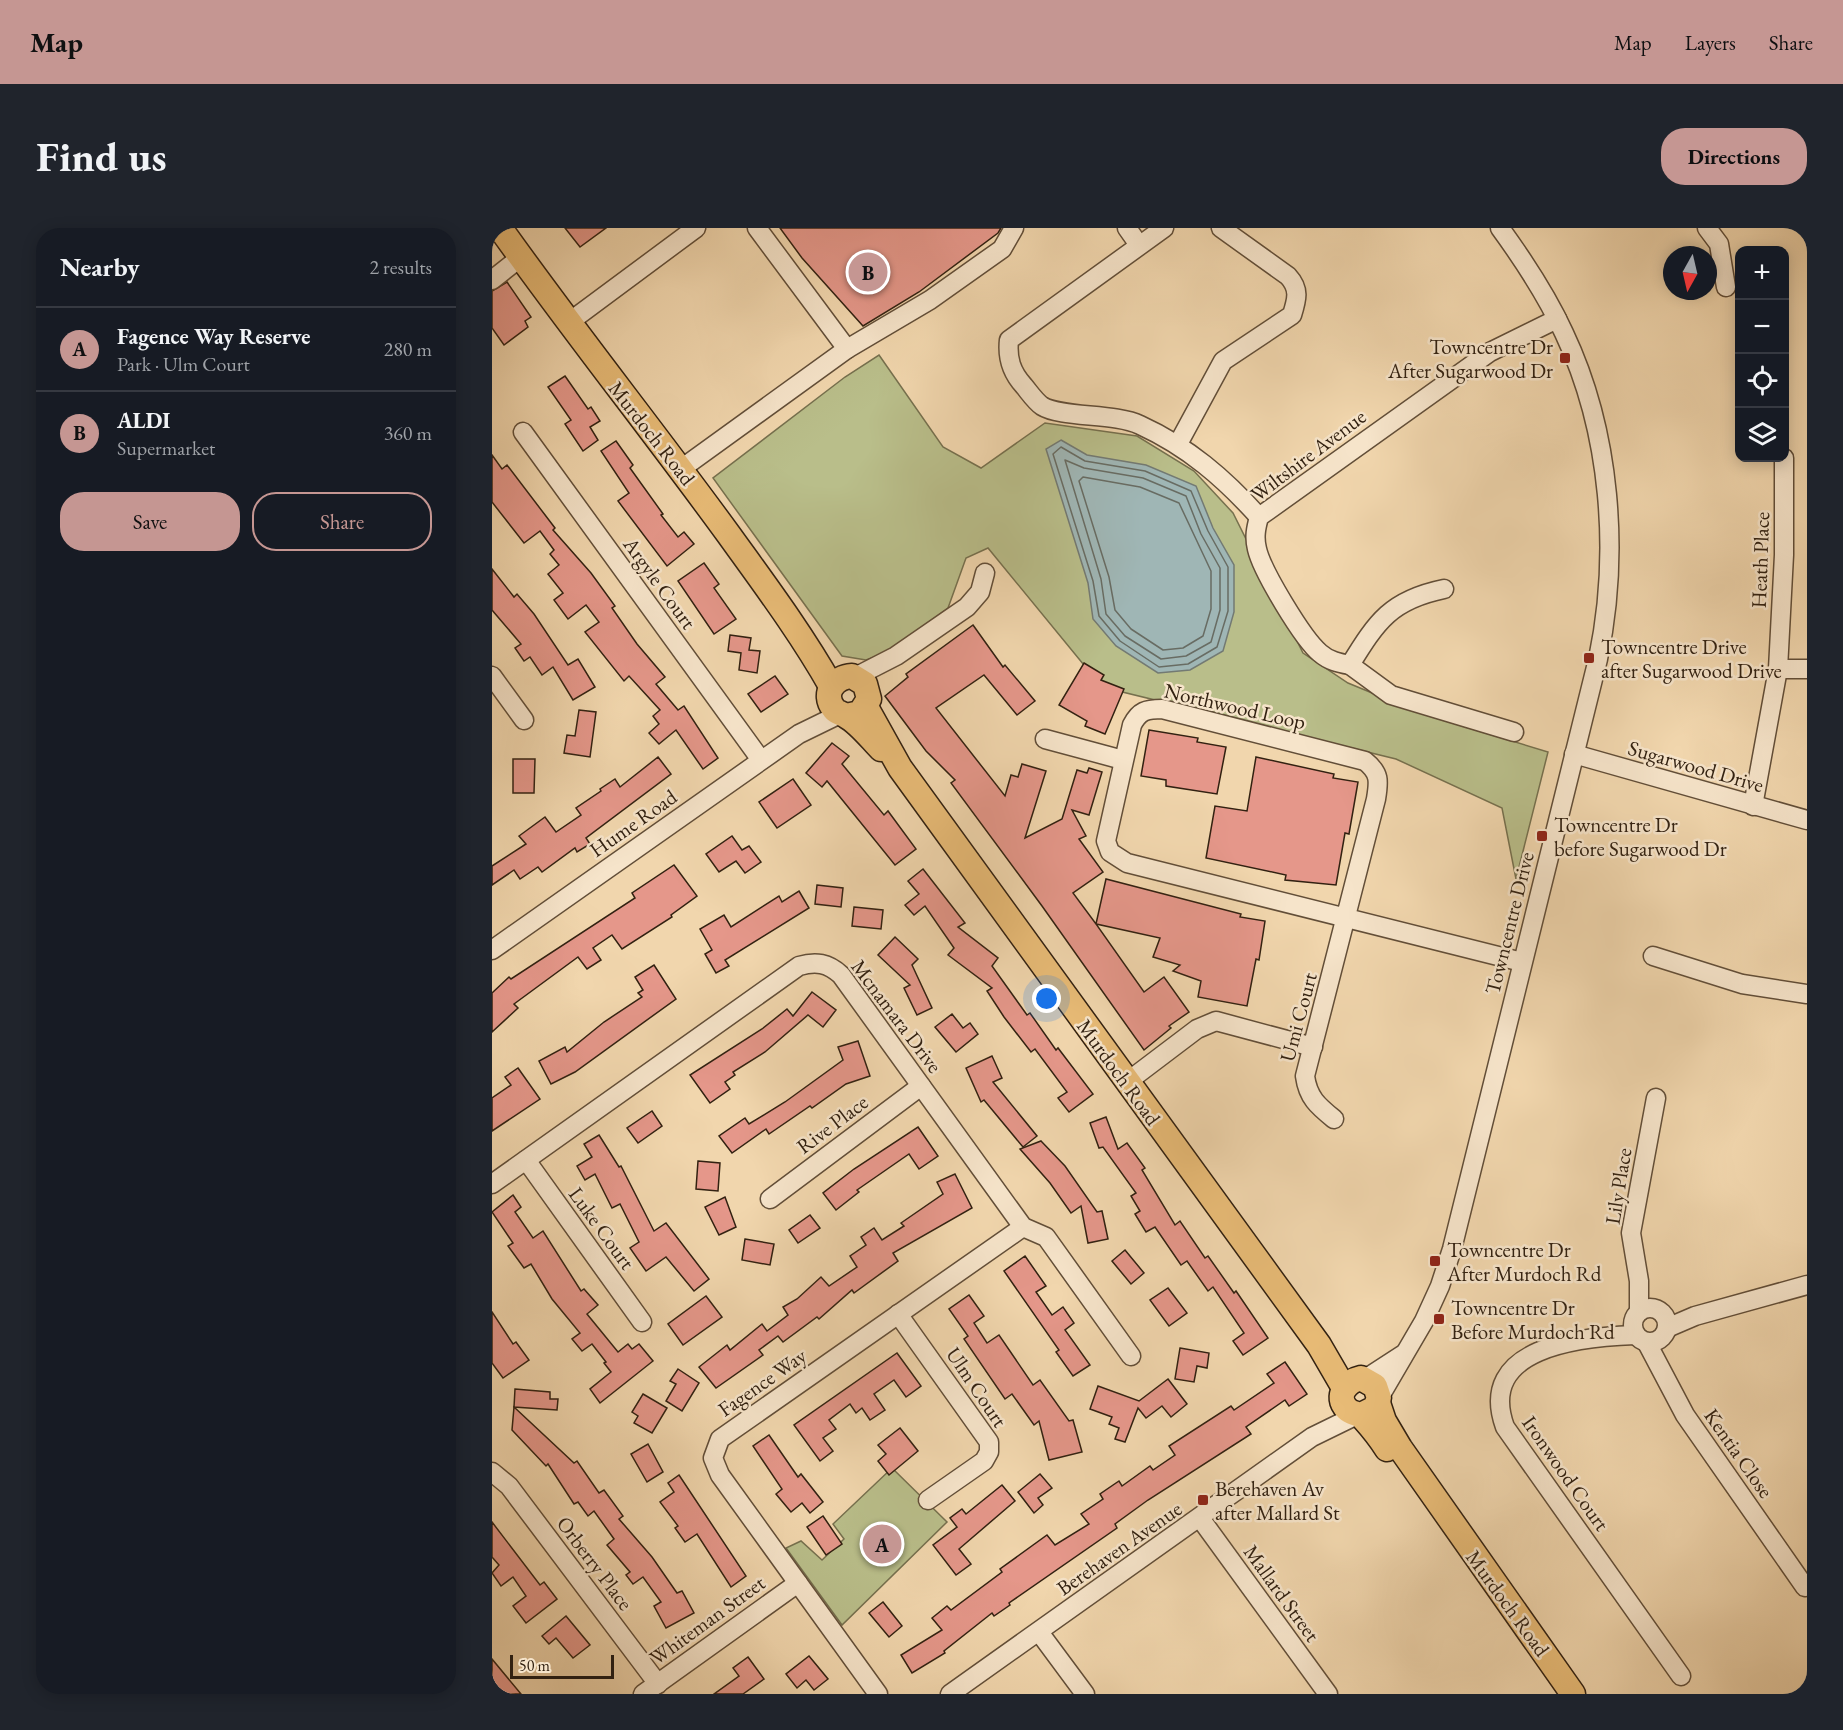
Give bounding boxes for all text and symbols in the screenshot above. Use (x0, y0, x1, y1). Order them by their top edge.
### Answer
text: Map (30, 24, 83, 60)
text: Map (1614, 29, 1652, 56)
text: Layers (1685, 29, 1736, 56)
text: Share (1769, 29, 1813, 56)
button: Directions (1661, 128, 1807, 185)
text: Find us (36, 129, 167, 184)
north arrow (1663, 246, 1717, 300)
map controls (1735, 246, 1789, 462)
button: + (1735, 246, 1789, 300)
text: Nearby (60, 250, 140, 284)
pin: B (848, 250, 887, 294)
text: 2 results (369, 254, 432, 280)
button: − (1735, 300, 1789, 354)
text: Fagence Way Reserve (117, 322, 310, 351)
place label: Towncentre Dr After Sugarwood Dr (1387, 333, 1553, 384)
text: A (72, 336, 87, 362)
text: 280 m (384, 336, 432, 362)
text: Park · Ulm Court (117, 351, 250, 377)
marker: Towncentre Dr After Sugarwood Dr (1558, 351, 1572, 365)
button: locate (1735, 354, 1789, 408)
street label: Murdoch Road (603, 375, 702, 491)
street label: Wiltshire Avenue (1245, 403, 1371, 507)
text: ALDI (117, 406, 170, 435)
button: layers (1735, 408, 1789, 462)
text: B (73, 420, 86, 446)
text: 360 m (384, 420, 432, 446)
text: Supermarket (117, 435, 215, 461)
button: Save (60, 492, 240, 551)
button: Share (252, 492, 432, 551)
street label: Heath Place (1745, 511, 1775, 609)
street label: Argyle Court (617, 531, 703, 635)
place label: Towncentre Drive after Sugarwood Drive (1601, 633, 1782, 684)
marker: Towncentre Drive after Sugarwood Drive (1582, 651, 1596, 665)
street label: Northwood Loop (1162, 677, 1308, 735)
street label: Sugarwood Drive (1625, 734, 1767, 798)
street label: Hume Road (584, 783, 682, 863)
place label: Towncentre Dr before Sugarwood Dr (1554, 811, 1727, 862)
marker: Towncentre Dr before Sugarwood Dr (1535, 829, 1549, 843)
street label: Towncentre Drive (1478, 849, 1540, 997)
street label: Mcnamara Drive (845, 954, 949, 1078)
street label: Umi Court (1273, 969, 1323, 1065)
your location (1032, 984, 1061, 1013)
street label: Murdoch Road (1071, 1013, 1167, 1131)
street label: Rive Place (791, 1088, 873, 1160)
street label: Lily Place (1599, 1146, 1637, 1226)
street label: Luke Court (563, 1181, 641, 1275)
place label: Towncentre Dr After Murdoch Rd (1446, 1236, 1602, 1287)
marker: Towncentre Dr After Murdoch Rd (1428, 1254, 1442, 1268)
place label: Towncentre Dr Before Murdoch Rd (1451, 1294, 1615, 1345)
marker: Towncentre Dr Before Murdoch Rd (1432, 1312, 1446, 1326)
street label: Fagence Way (713, 1341, 812, 1422)
street label: Ulm Court (940, 1342, 1014, 1433)
street label: Kentia Close (1698, 1403, 1780, 1503)
street label: Ironwood Court (1516, 1410, 1616, 1536)
place label: Berehaven Av after Mallard St (1215, 1475, 1340, 1526)
marker: Berehaven Av after Mallard St (1196, 1493, 1210, 1507)
street label: Berehaven Avenue (1051, 1495, 1187, 1601)
street label: Orberry Place (551, 1511, 639, 1615)
pin: A (862, 1522, 902, 1566)
street label: Mallard Street (1238, 1539, 1326, 1647)
street label: Murdoch Road (1460, 1544, 1556, 1662)
street label: Whiteman Street (644, 1569, 770, 1671)
scale bar (510, 1652, 614, 1680)
text: 50 m (519, 1655, 550, 1676)

